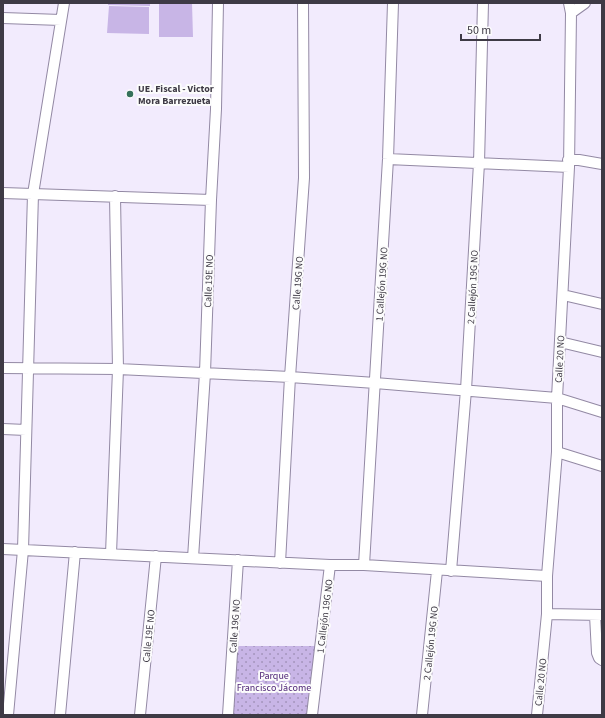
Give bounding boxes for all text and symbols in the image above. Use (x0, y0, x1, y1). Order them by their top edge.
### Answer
scale bar (461, 16, 540, 42)
text: 50 m (467, 22, 491, 39)
place label: UE. Fiscal - Victor Mora Barrezueta (138, 82, 214, 108)
marker: UE. Fiscal - Victor Mora Barrezueta (125, 89, 135, 99)
street label: 1 Callejón 19G NO (372, 246, 392, 322)
street label: 2 Callejón 19G NO (464, 249, 482, 325)
street label: Calle 19E NO (201, 254, 217, 308)
street label: Calle 19G NO (289, 255, 307, 311)
street label: Calle 20 NO (552, 334, 568, 383)
street label: 1 Callejón 19G NO (314, 578, 337, 654)
street label: Calle 19G NO (226, 598, 244, 654)
street label: 2 Callejón 19G NO (420, 605, 442, 681)
street label: Calle 19E NO (139, 609, 159, 663)
street label: Calle 20 NO (532, 657, 550, 707)
park label: Parque Francisco Jácome (237, 669, 311, 695)

